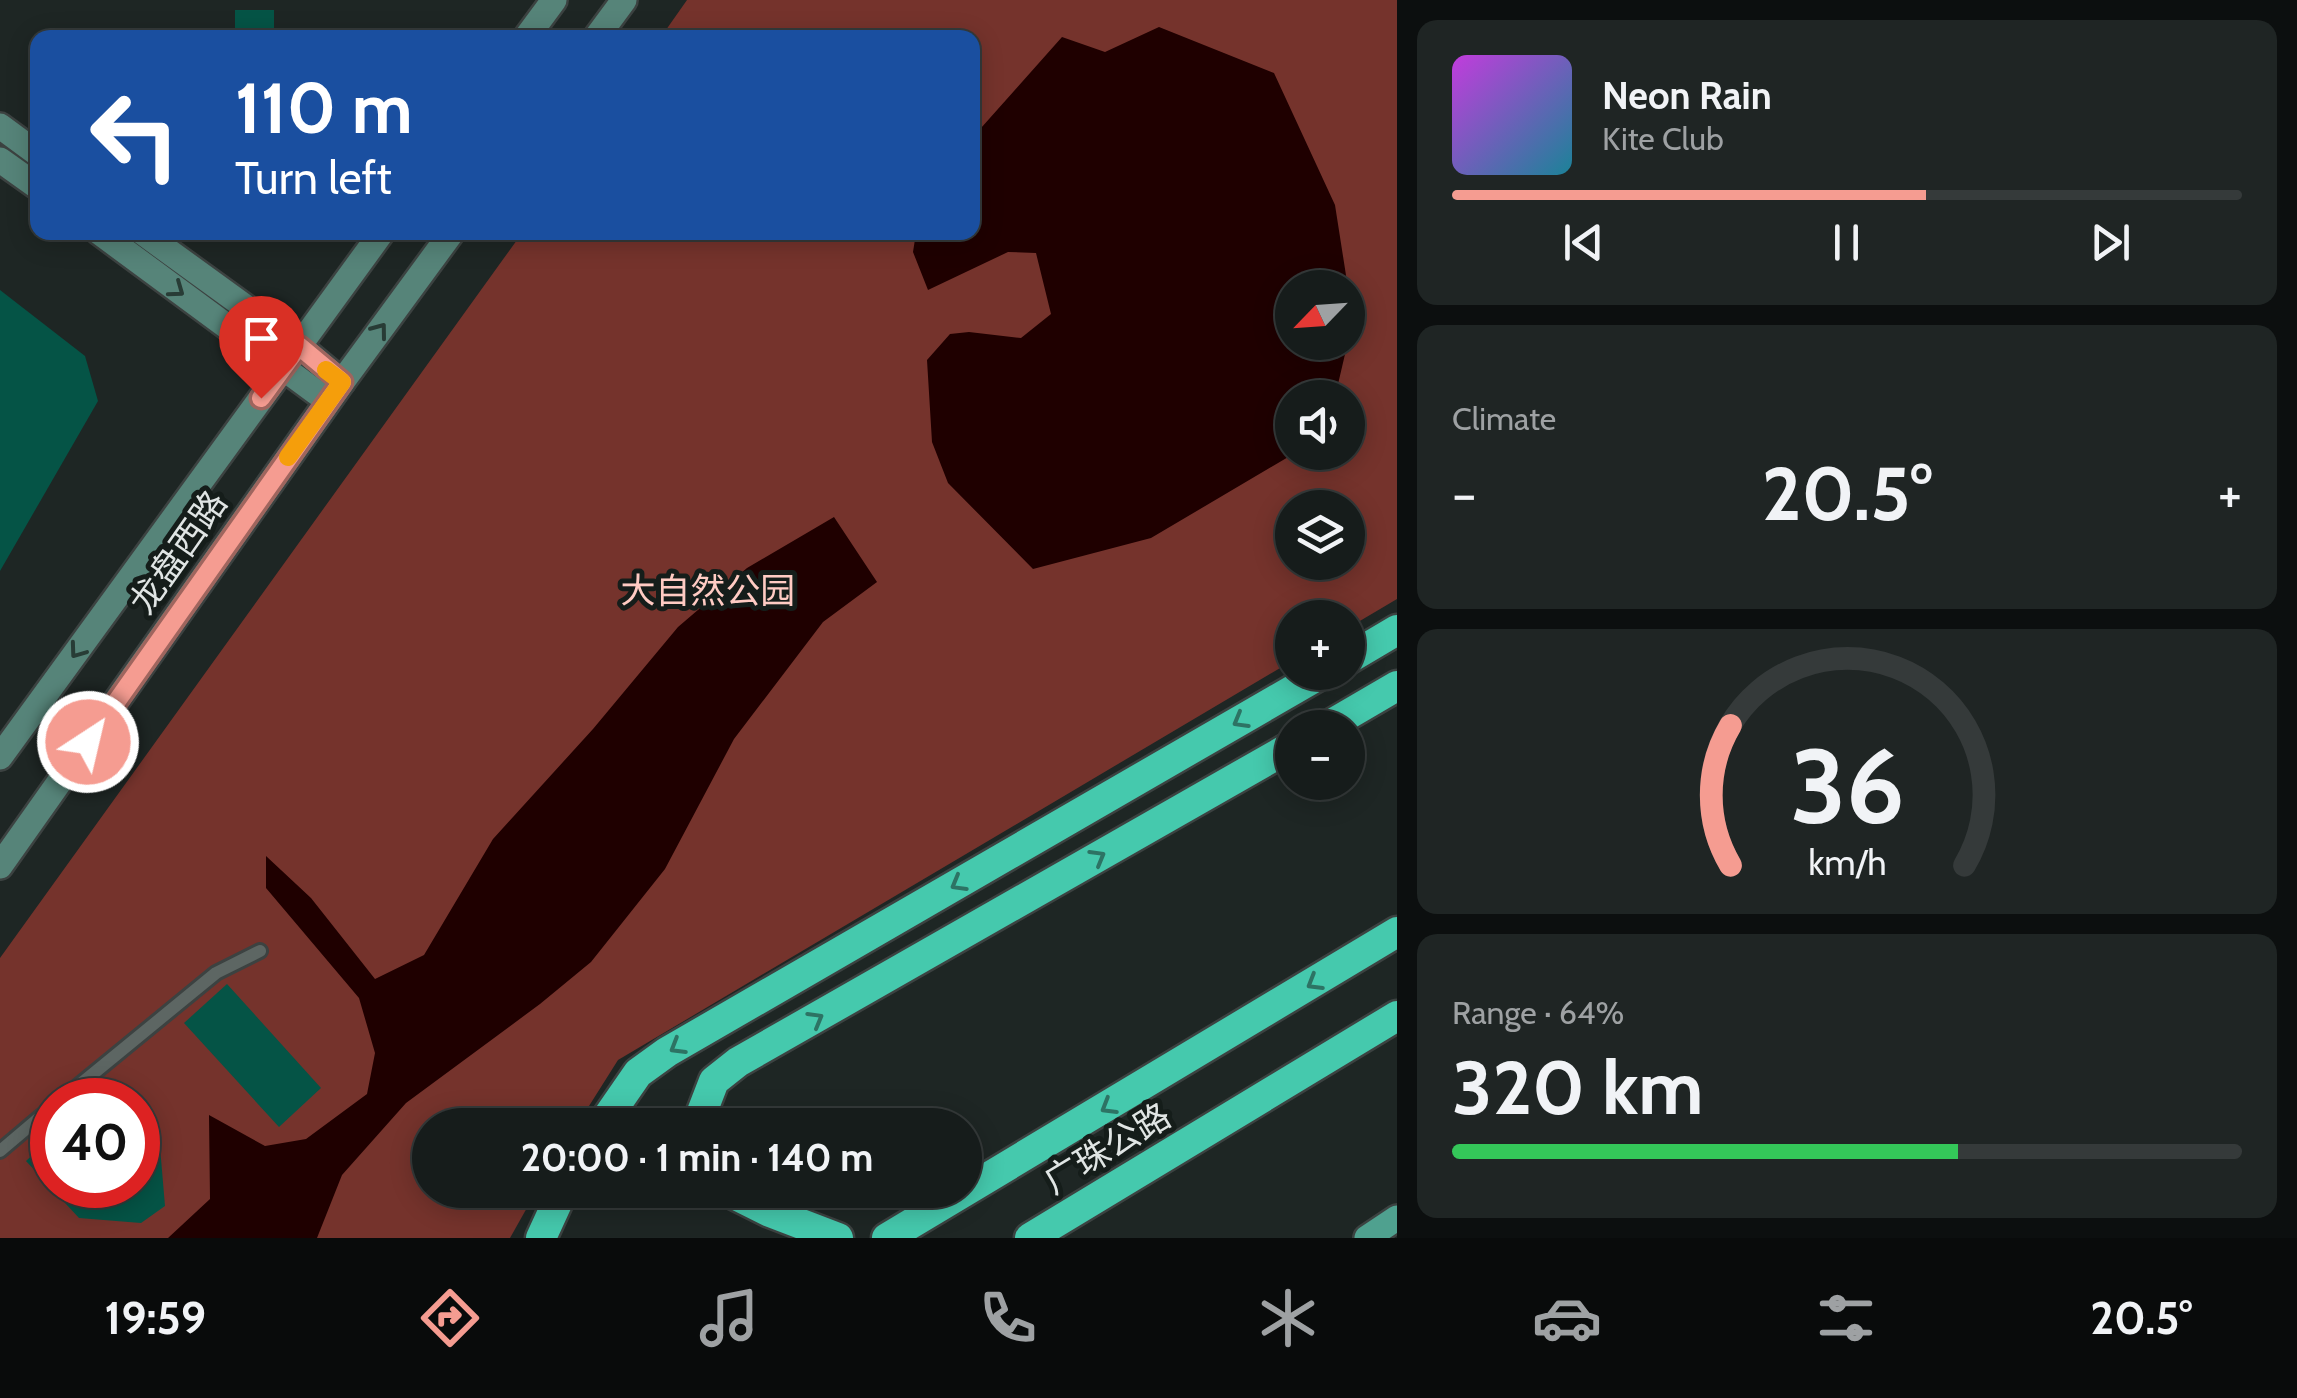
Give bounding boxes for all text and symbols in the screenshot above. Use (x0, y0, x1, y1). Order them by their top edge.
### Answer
text: 110 m (235, 65, 413, 151)
icon: left (70, 70, 200, 200)
text: Neon Rain (1602, 72, 1772, 119)
text: Kite Club (1602, 119, 1724, 158)
text: Turn left (235, 151, 392, 205)
icon: previous (1556, 215, 1611, 270)
icon: pause (1819, 215, 1874, 270)
icon: next (2083, 215, 2138, 270)
north arrow (1275, 270, 1365, 360)
map controls (1275, 270, 1365, 800)
one-way arrow (166, 279, 184, 296)
pin (219, 296, 304, 399)
icon: arrive (234, 311, 289, 366)
one-way arrow (369, 323, 386, 341)
button: sound (1275, 380, 1365, 470)
text: Climate (1452, 399, 1556, 438)
text: 20.5° (1762, 448, 1932, 539)
text: − (1452, 460, 1476, 527)
text: + (2218, 460, 2242, 527)
street label: 龙盘西路 (120, 482, 236, 622)
button: layers (1275, 490, 1365, 580)
park label: 大自然公园 (620, 569, 796, 612)
button: + (1275, 600, 1365, 690)
one-way arrow (71, 640, 89, 658)
position arrow (36, 690, 140, 794)
one-way arrow (1232, 709, 1250, 729)
button: − (1275, 710, 1365, 800)
text: 36 (1790, 723, 1904, 849)
text: km/h (1808, 841, 1886, 884)
one-way arrow (1087, 850, 1105, 870)
one-way arrow (951, 872, 969, 891)
one-way arrow (1307, 971, 1325, 990)
text: Range · 64% (1452, 993, 1624, 1032)
one-way arrow (805, 1012, 823, 1031)
one-way arrow (670, 1035, 688, 1054)
text: 320 km (1452, 1042, 1703, 1133)
speed limit sign: 40 (30, 1078, 160, 1208)
street label: 广珠公路 (1036, 1094, 1178, 1202)
one-way arrow (1101, 1095, 1119, 1114)
text: 20:00 · 1 min · 140 m (521, 1134, 873, 1181)
icon: directions (415, 1283, 485, 1353)
icon: music (694, 1283, 764, 1353)
icon: phone (973, 1283, 1043, 1353)
icon: climate (1253, 1283, 1323, 1353)
icon: car (1532, 1283, 1602, 1353)
icon: filters (1811, 1283, 1881, 1353)
text: 19:59 (105, 1291, 206, 1345)
text: 20.5° (2090, 1291, 2192, 1345)

